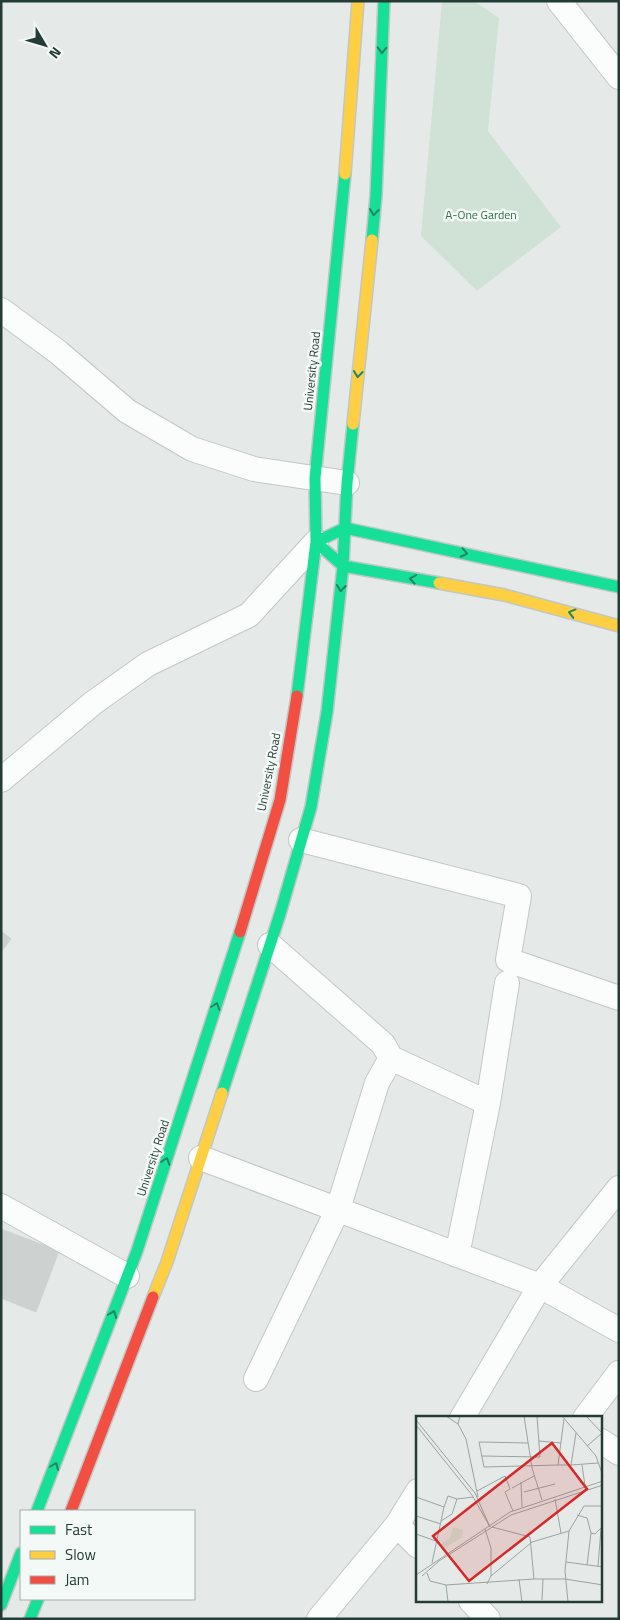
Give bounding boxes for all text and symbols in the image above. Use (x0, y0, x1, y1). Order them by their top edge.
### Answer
north arrow (20, 20, 70, 70)
text: N (44, 43, 67, 64)
one-way arrow (376, 46, 387, 54)
park label: A-One Garden (445, 205, 517, 224)
one-way arrow (369, 209, 380, 217)
street label: University Road (298, 330, 325, 411)
one-way arrow (353, 370, 364, 378)
one-way arrow (460, 547, 469, 558)
one-way arrow (409, 574, 417, 584)
one-way arrow (335, 584, 346, 592)
one-way arrow (568, 609, 576, 619)
street label: University Road (252, 731, 285, 813)
one-way arrow (211, 1002, 221, 1011)
street label: University Road (131, 1117, 174, 1199)
one-way arrow (161, 1157, 171, 1165)
one-way arrow (107, 1310, 117, 1319)
inset map (416, 1416, 602, 1602)
one-way arrow (48, 1462, 59, 1471)
legend (20, 1510, 195, 1600)
text: Fast (65, 1518, 93, 1541)
text: Slow (65, 1543, 96, 1566)
text: Jam (65, 1568, 89, 1591)

